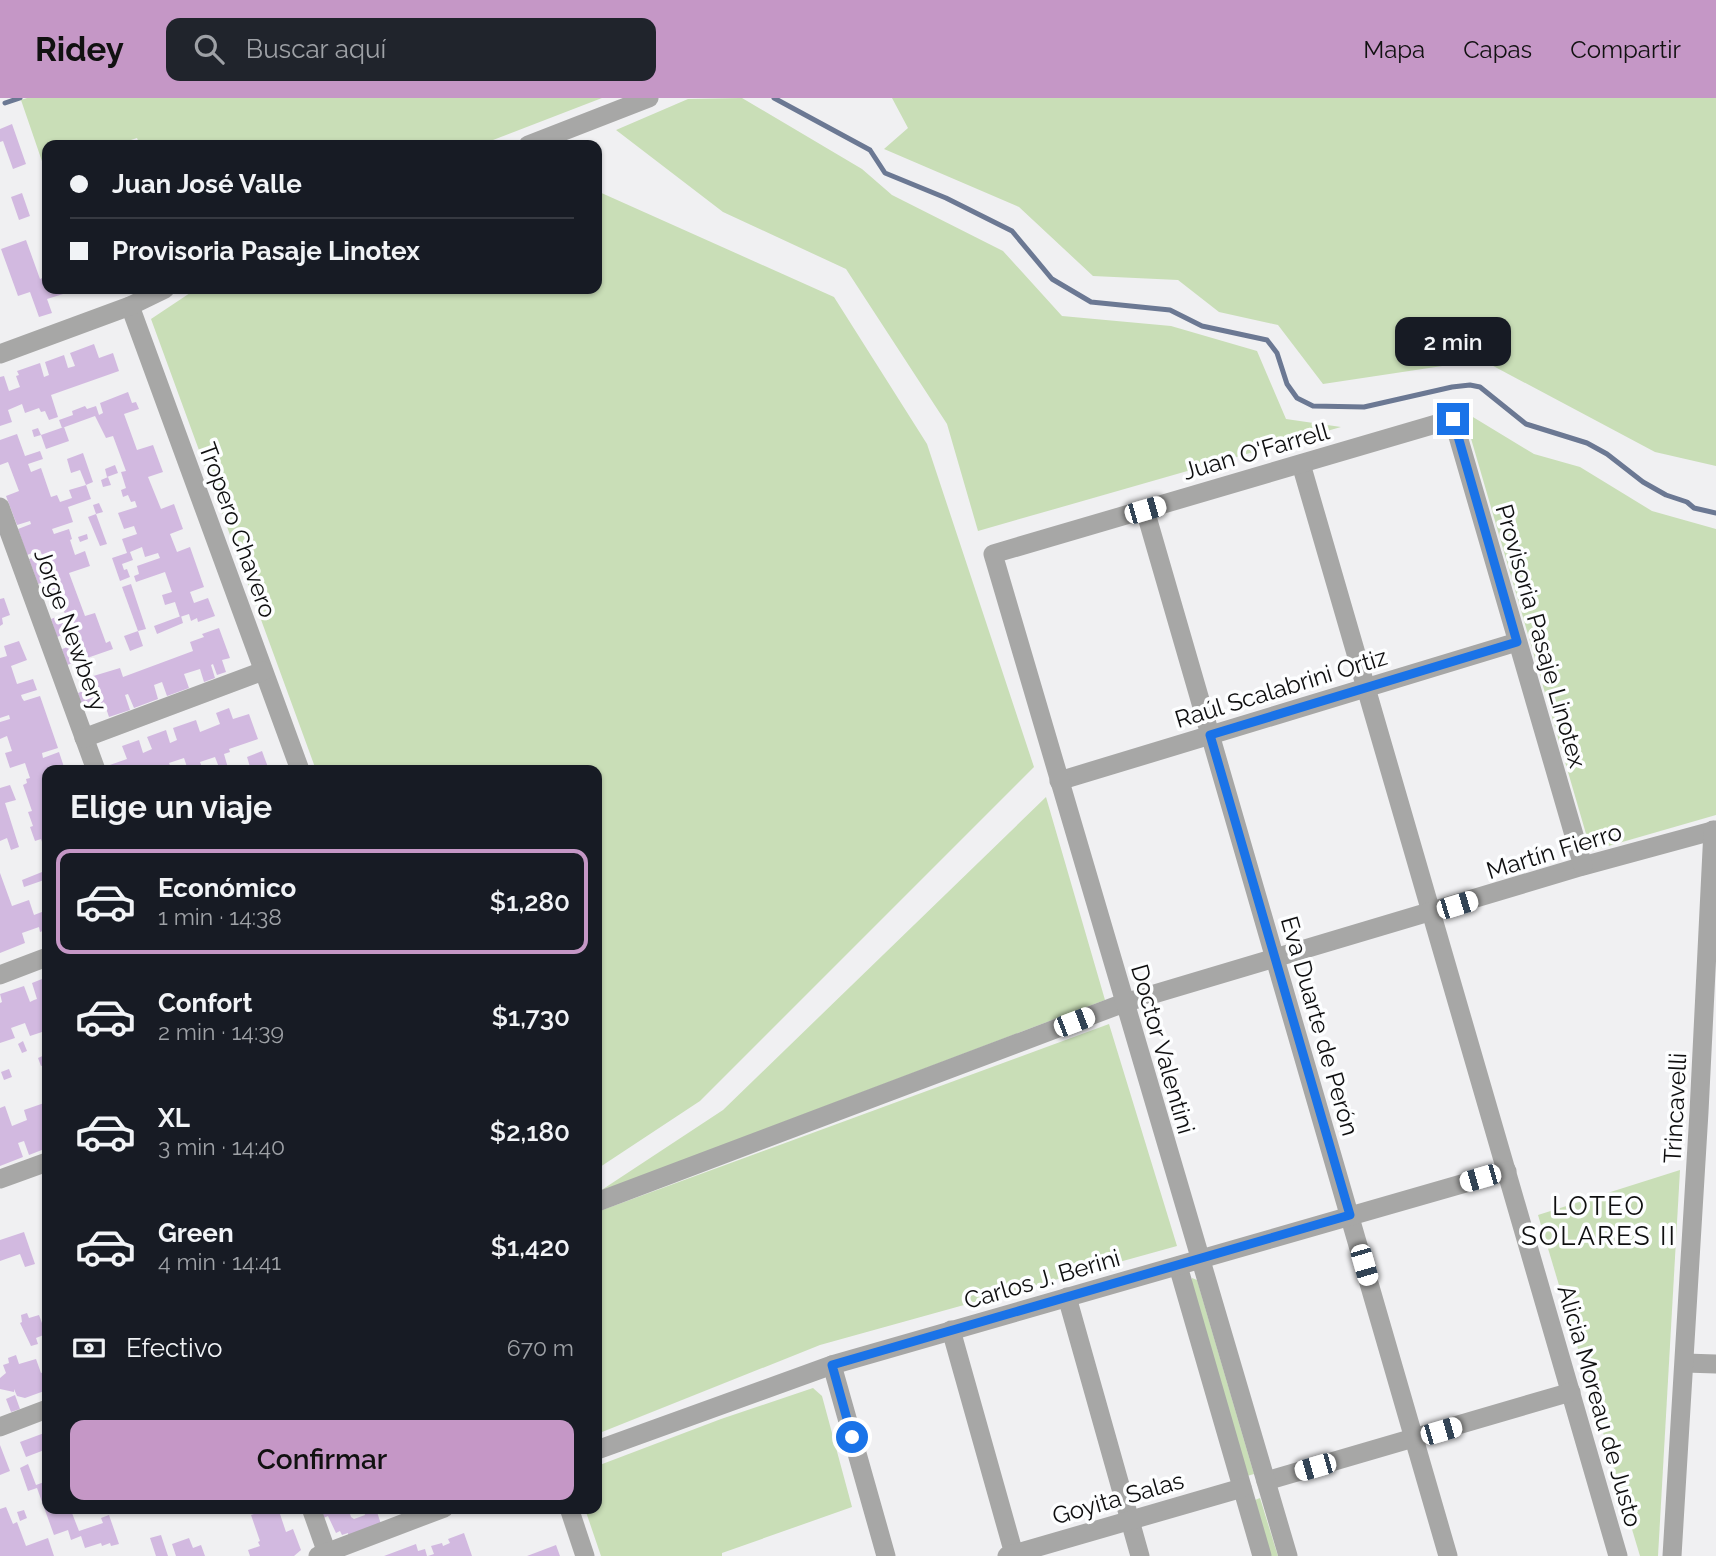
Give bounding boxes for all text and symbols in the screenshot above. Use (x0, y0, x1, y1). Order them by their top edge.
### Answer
search box (166, 18, 656, 81)
text: Ridey (35, 30, 124, 69)
icon: search (190, 30, 228, 68)
text: Buscar aquí (246, 34, 386, 64)
text: Mapa (1363, 35, 1425, 64)
text: Capas (1463, 35, 1532, 64)
text: Compartir (1570, 35, 1681, 64)
text: Juan José Valle (112, 169, 302, 199)
text: Provisoria Pasaje Linotex (112, 236, 420, 266)
callout: 2 min (1395, 317, 1511, 366)
text: 2 min (1424, 328, 1482, 355)
route end (1437, 403, 1469, 435)
street label: Juan O'Farrell (1179, 416, 1333, 486)
street label: Tropero Chavero (193, 439, 283, 621)
car (1122, 494, 1169, 526)
street label: Provisoria Pasaje Linotex (1489, 501, 1593, 771)
street label: Jorge Newbery (28, 545, 114, 715)
street label: Raúl Scalabrini Ortiz (1171, 642, 1391, 734)
text: Elige un viaje (70, 788, 272, 825)
street label: Martín Fierro (1483, 817, 1625, 885)
icon: car (74, 870, 137, 933)
text: Económico (158, 873, 296, 903)
text: $1,280 (490, 887, 570, 917)
car (1434, 889, 1481, 921)
text: 1 min · 14:38 (158, 903, 282, 930)
street label: Eva Duarte de Perón (1275, 913, 1365, 1139)
street label: Doctor Valentini (1125, 961, 1201, 1137)
icon: car (74, 985, 137, 1048)
text: Confort (158, 988, 252, 1018)
text: $1,730 (492, 1002, 570, 1032)
car (1051, 1005, 1098, 1039)
text: 2 min · 14:39 (158, 1018, 284, 1045)
street label: Trincavelli (1658, 1052, 1692, 1164)
icon: car (74, 1100, 137, 1163)
text: XL (158, 1103, 190, 1133)
text: $2,180 (490, 1117, 570, 1147)
text: 3 min · 14:40 (158, 1133, 285, 1160)
car (1457, 1162, 1504, 1194)
district label: LOTEO SOLARES II (1521, 1191, 1677, 1251)
icon: car (74, 1215, 137, 1278)
text: Green (158, 1218, 234, 1248)
text: $1,420 (491, 1232, 570, 1262)
car (1349, 1242, 1380, 1288)
street label: Carlos J. Berini (961, 1243, 1123, 1315)
text: 4 min · 14:41 (158, 1248, 281, 1275)
street label: Alicia Moreau de Justo (1552, 1282, 1648, 1530)
icon: cash (70, 1329, 108, 1367)
text: Efectivo (126, 1333, 223, 1363)
text: 670 m (507, 1334, 574, 1361)
car (1418, 1415, 1465, 1447)
button: Confirmar (70, 1420, 574, 1500)
route start (836, 1421, 868, 1453)
car (1292, 1451, 1339, 1483)
street label: Goyita Salas (1049, 1465, 1187, 1531)

